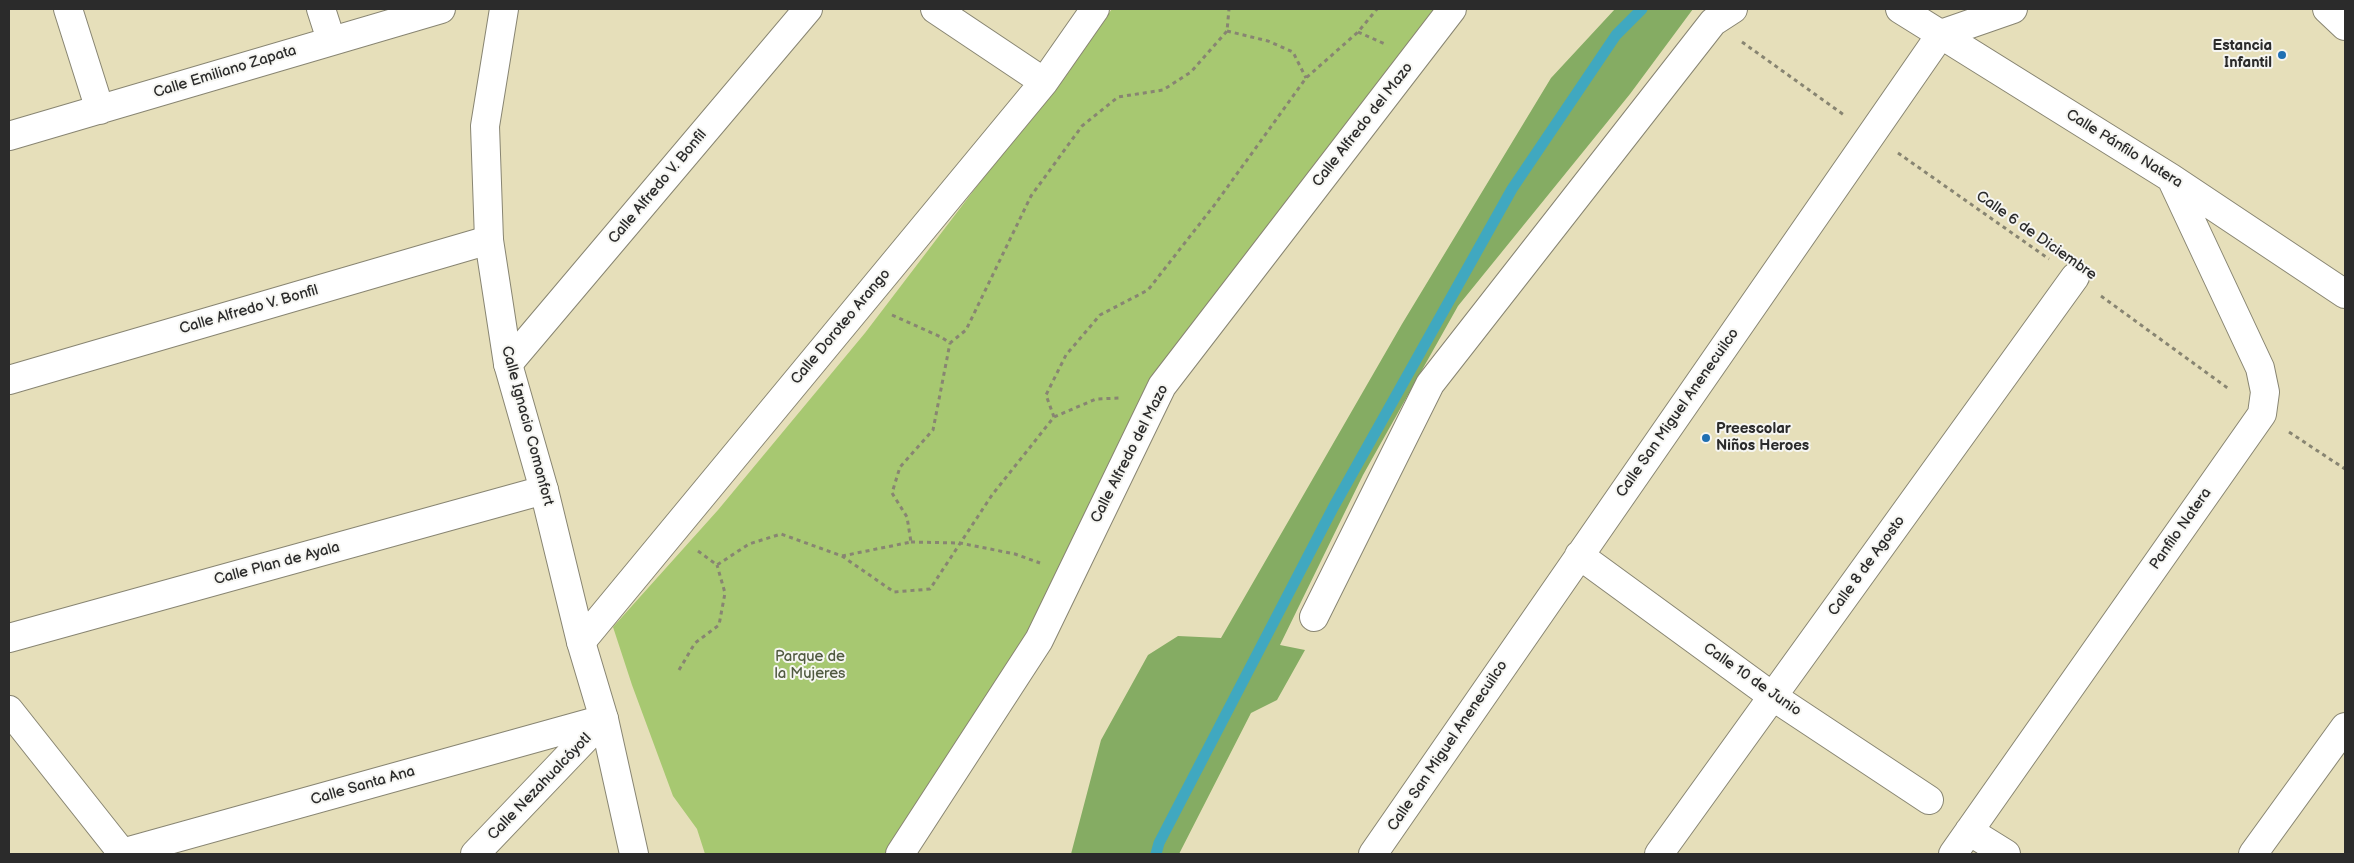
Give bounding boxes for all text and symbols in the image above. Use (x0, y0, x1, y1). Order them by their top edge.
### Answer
place label: Estancia Infantil (2213, 37, 2272, 72)
street label: Calle Emiliano Zapata (151, 42, 299, 102)
marker: Estancia Infantil (2276, 49, 2288, 61)
street label: Calle Alfredo del Mazo (1309, 59, 1417, 191)
street label: Calle Pánfilo Natera (2062, 106, 2186, 192)
street label: Calle Alfredo V. Bonfil (605, 126, 711, 248)
street label: Calle 6 de Diciembre (1972, 188, 2100, 284)
street label: Calle Doroteo Arango (787, 266, 895, 388)
street label: Calle Alfredo V. Bonfil (178, 282, 320, 338)
street label: Calle San Miguel Anenecuilco (1613, 325, 1743, 501)
street label: Calle Ignacio Comonfort (497, 344, 557, 508)
street label: Calle Alfredo del Mazo (1087, 382, 1173, 526)
place label: Preescolar Niños Heroes (1716, 420, 1809, 455)
marker: Preescolar Niños Heroes (1700, 432, 1712, 444)
street label: Panfilo Natera (2146, 485, 2216, 573)
street label: Calle 8 de Agosto (1825, 512, 1909, 620)
street label: Calle Plan de Ayala (212, 539, 342, 589)
street label: Calle 10 de Junio (1700, 639, 1804, 721)
park label: Parque de la Mujeres (775, 648, 845, 683)
street label: Calle San Miguel Anenecuilco (1384, 657, 1512, 835)
street label: Calle Nezahualcóyotl (484, 730, 596, 844)
street label: Calle Santa Ana (309, 763, 417, 809)

